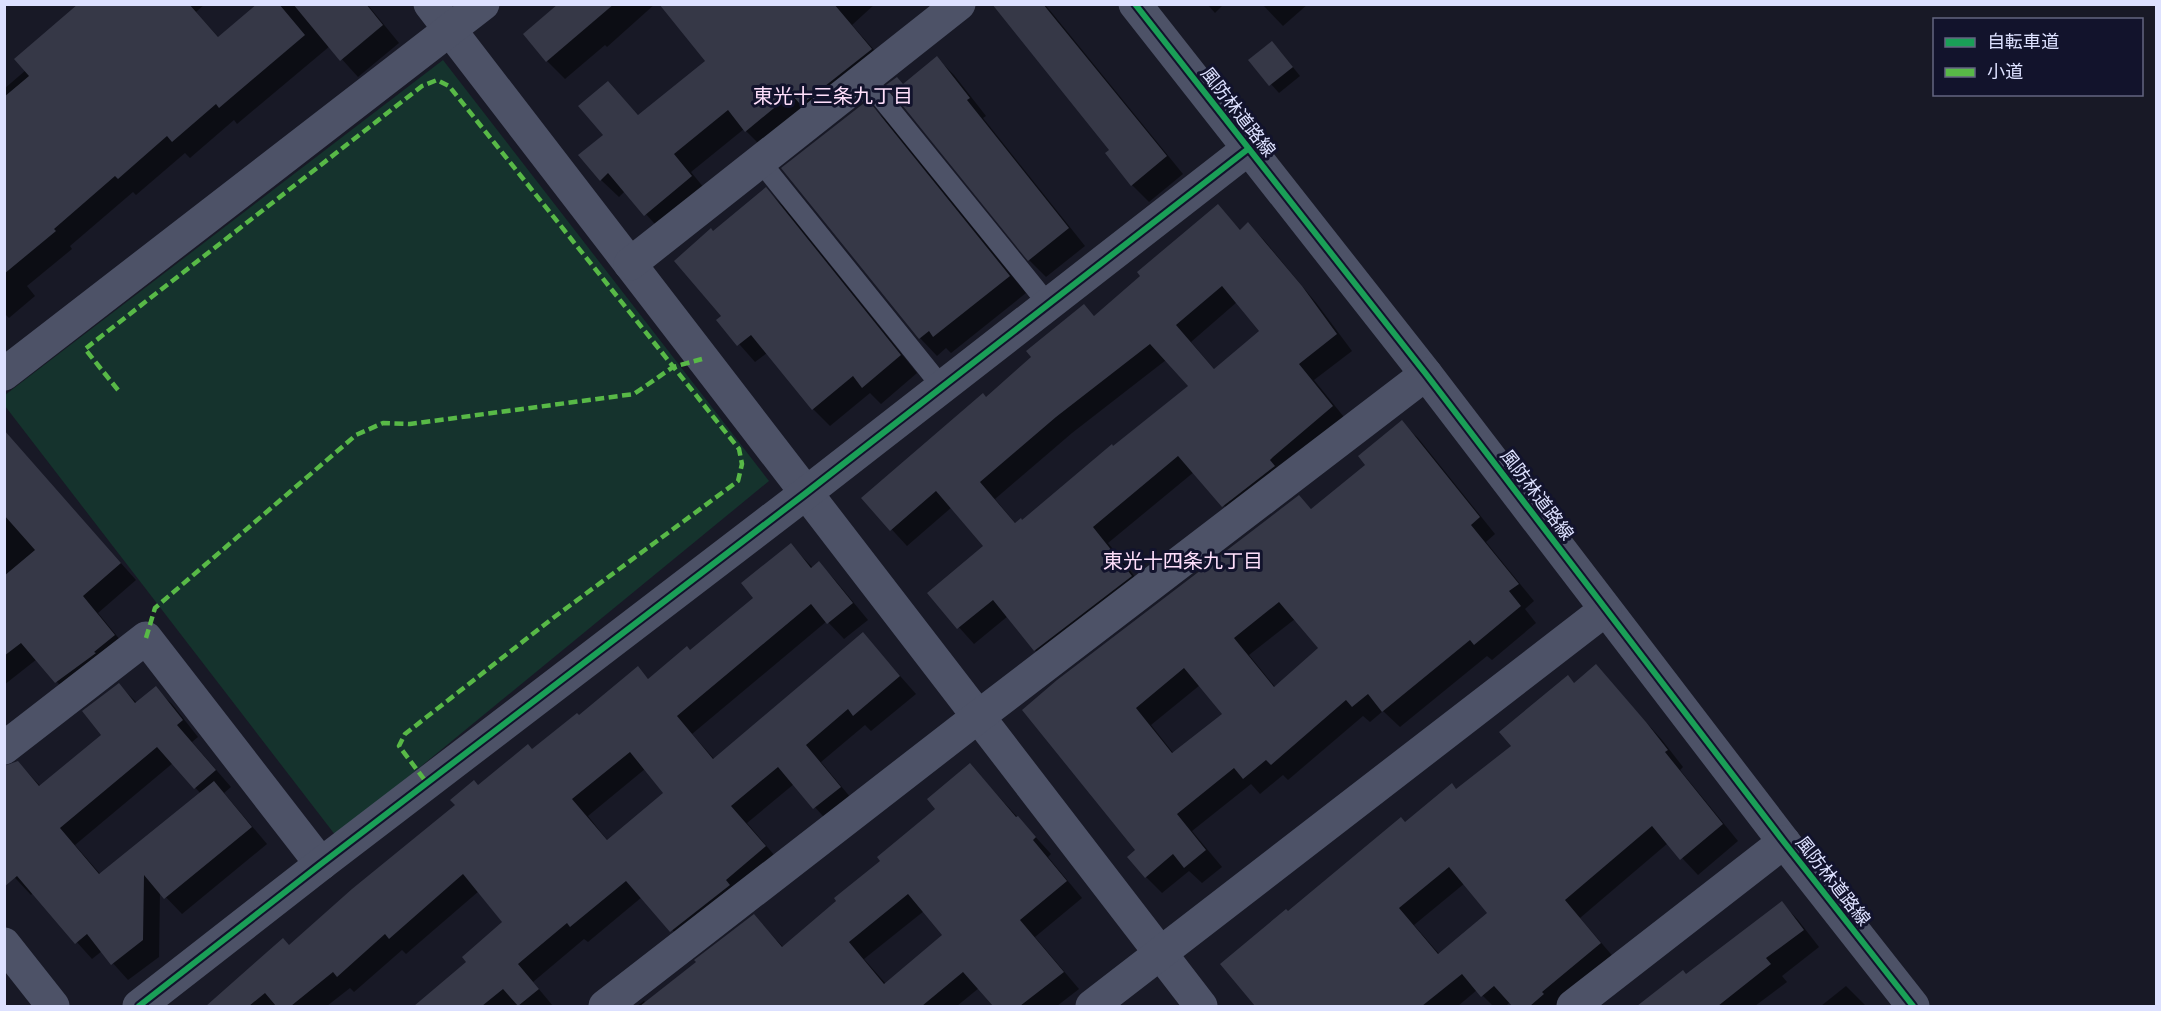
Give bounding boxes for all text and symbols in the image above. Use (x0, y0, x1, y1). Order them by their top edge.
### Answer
legend (1933, 18, 2143, 96)
text: 自転車道 (1987, 31, 2059, 53)
text: 小道 (1987, 61, 2023, 83)
street label: 風防林道路線 (1196, 63, 1280, 161)
district label: 東光十三条九丁目 (753, 84, 913, 108)
street label: 風防林道路線 (1496, 445, 1578, 545)
district label: 東光十四条九丁目 (1103, 549, 1263, 573)
street label: 風防林道路線 (1791, 832, 1875, 930)

